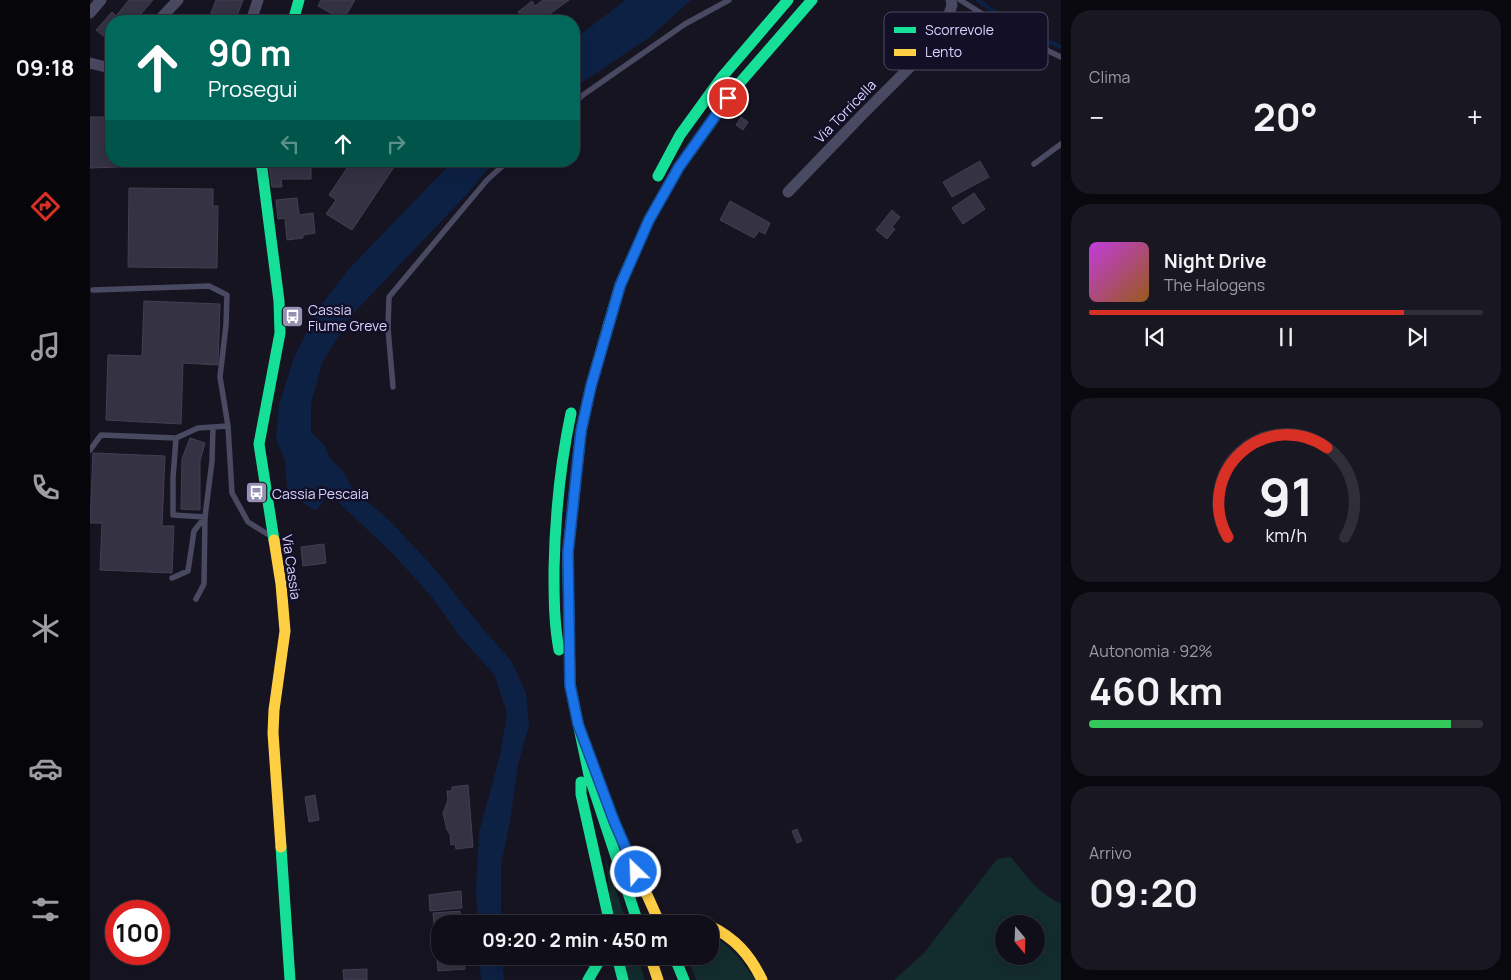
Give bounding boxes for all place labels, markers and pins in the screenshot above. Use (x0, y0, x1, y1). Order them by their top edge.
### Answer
pin (707, 77, 749, 119)
place label: Cassia Fiume Greve (308, 300, 387, 335)
bus stop icon: Cassia Fiume Greve (280, 305, 304, 329)
bus stop icon: Cassia Pescaia (244, 481, 268, 505)
place label: Cassia Pescaia (272, 484, 369, 503)

